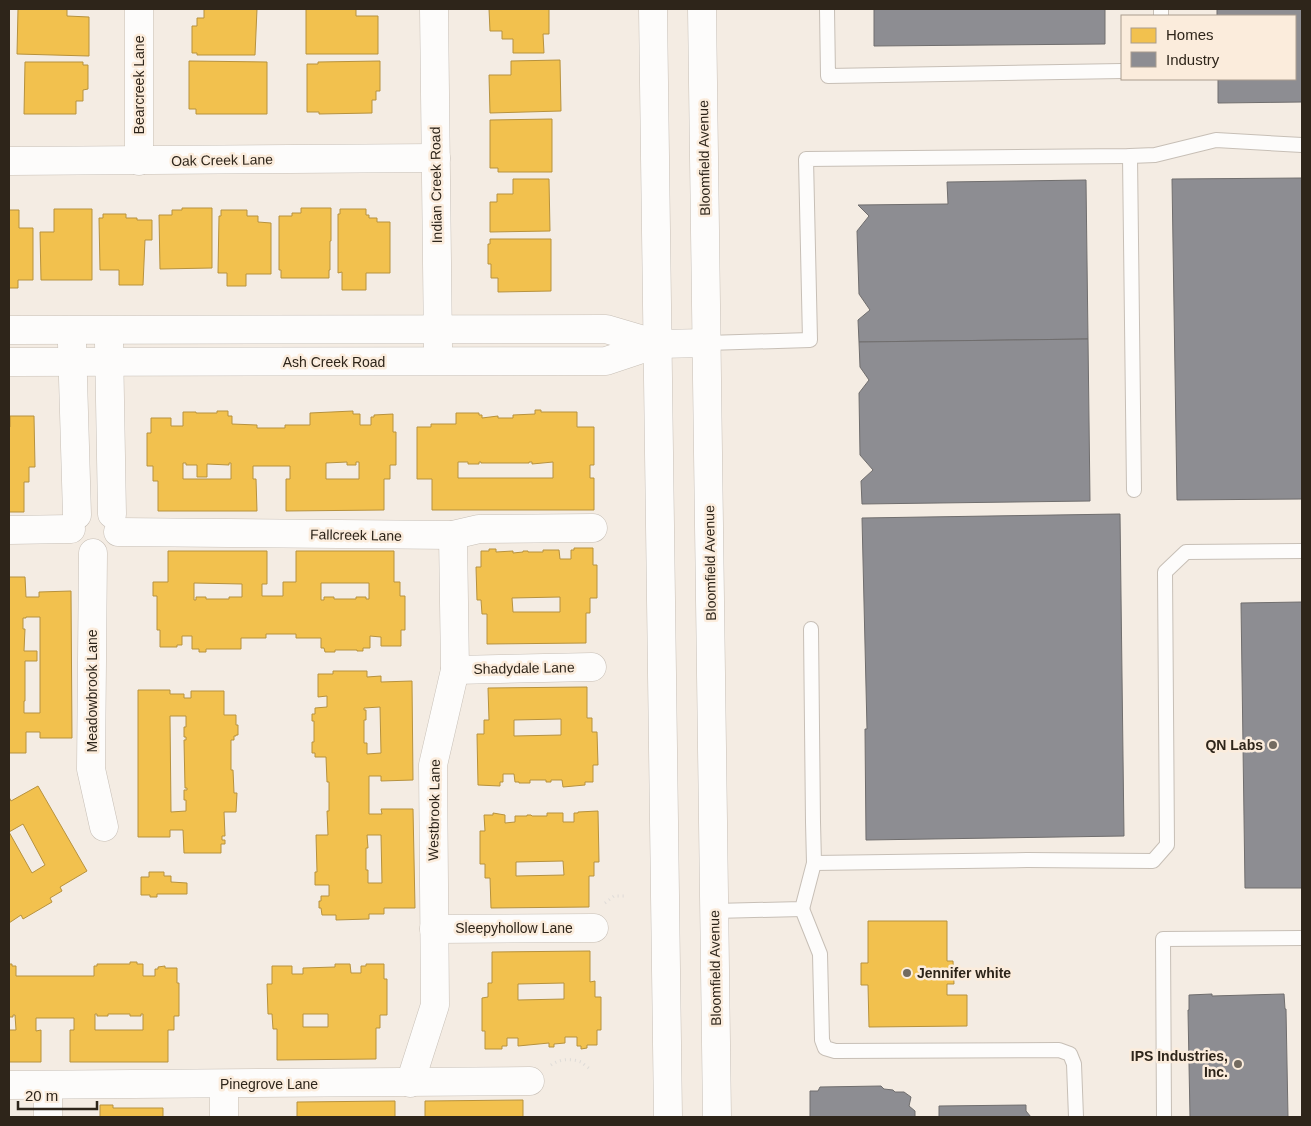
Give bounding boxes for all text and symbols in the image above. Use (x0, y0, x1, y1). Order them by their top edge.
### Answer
legend (1121, 15, 1296, 80)
text: Homes (1166, 26, 1214, 43)
street label: Bearcreek Lane (131, 35, 147, 134)
text: Industry (1166, 51, 1220, 68)
street label: Bloomfield Avenue (695, 100, 713, 216)
street label: Indian Creek Road (427, 126, 445, 244)
street label: Oak Creek Lane (171, 151, 273, 169)
street label: Ash Creek Road (283, 354, 385, 370)
street label: Bloomfield Avenue (701, 505, 719, 621)
street label: Fallcreek Lane (310, 526, 402, 544)
street label: Meadowbrook Lane (84, 629, 100, 752)
street label: Shadydale Lane (473, 659, 575, 677)
place label: QN Labs (1205, 737, 1263, 753)
marker: QN Labs (1267, 739, 1279, 751)
street label: Westbrook Lane (425, 759, 443, 861)
street label: Bloomfield Avenue (706, 910, 724, 1026)
street label: Sleepyhollow Lane (455, 920, 573, 936)
place label: Jennifer white (917, 965, 1011, 981)
marker: Jennifer white (901, 967, 913, 979)
place label: IPS Industries, Inc. (1131, 1048, 1228, 1080)
marker: IPS Industries, Inc. (1232, 1058, 1244, 1070)
street label: Pinegrove Lane (220, 1076, 318, 1092)
scale bar (18, 1078, 96, 1110)
text: 20 m (25, 1087, 58, 1104)

